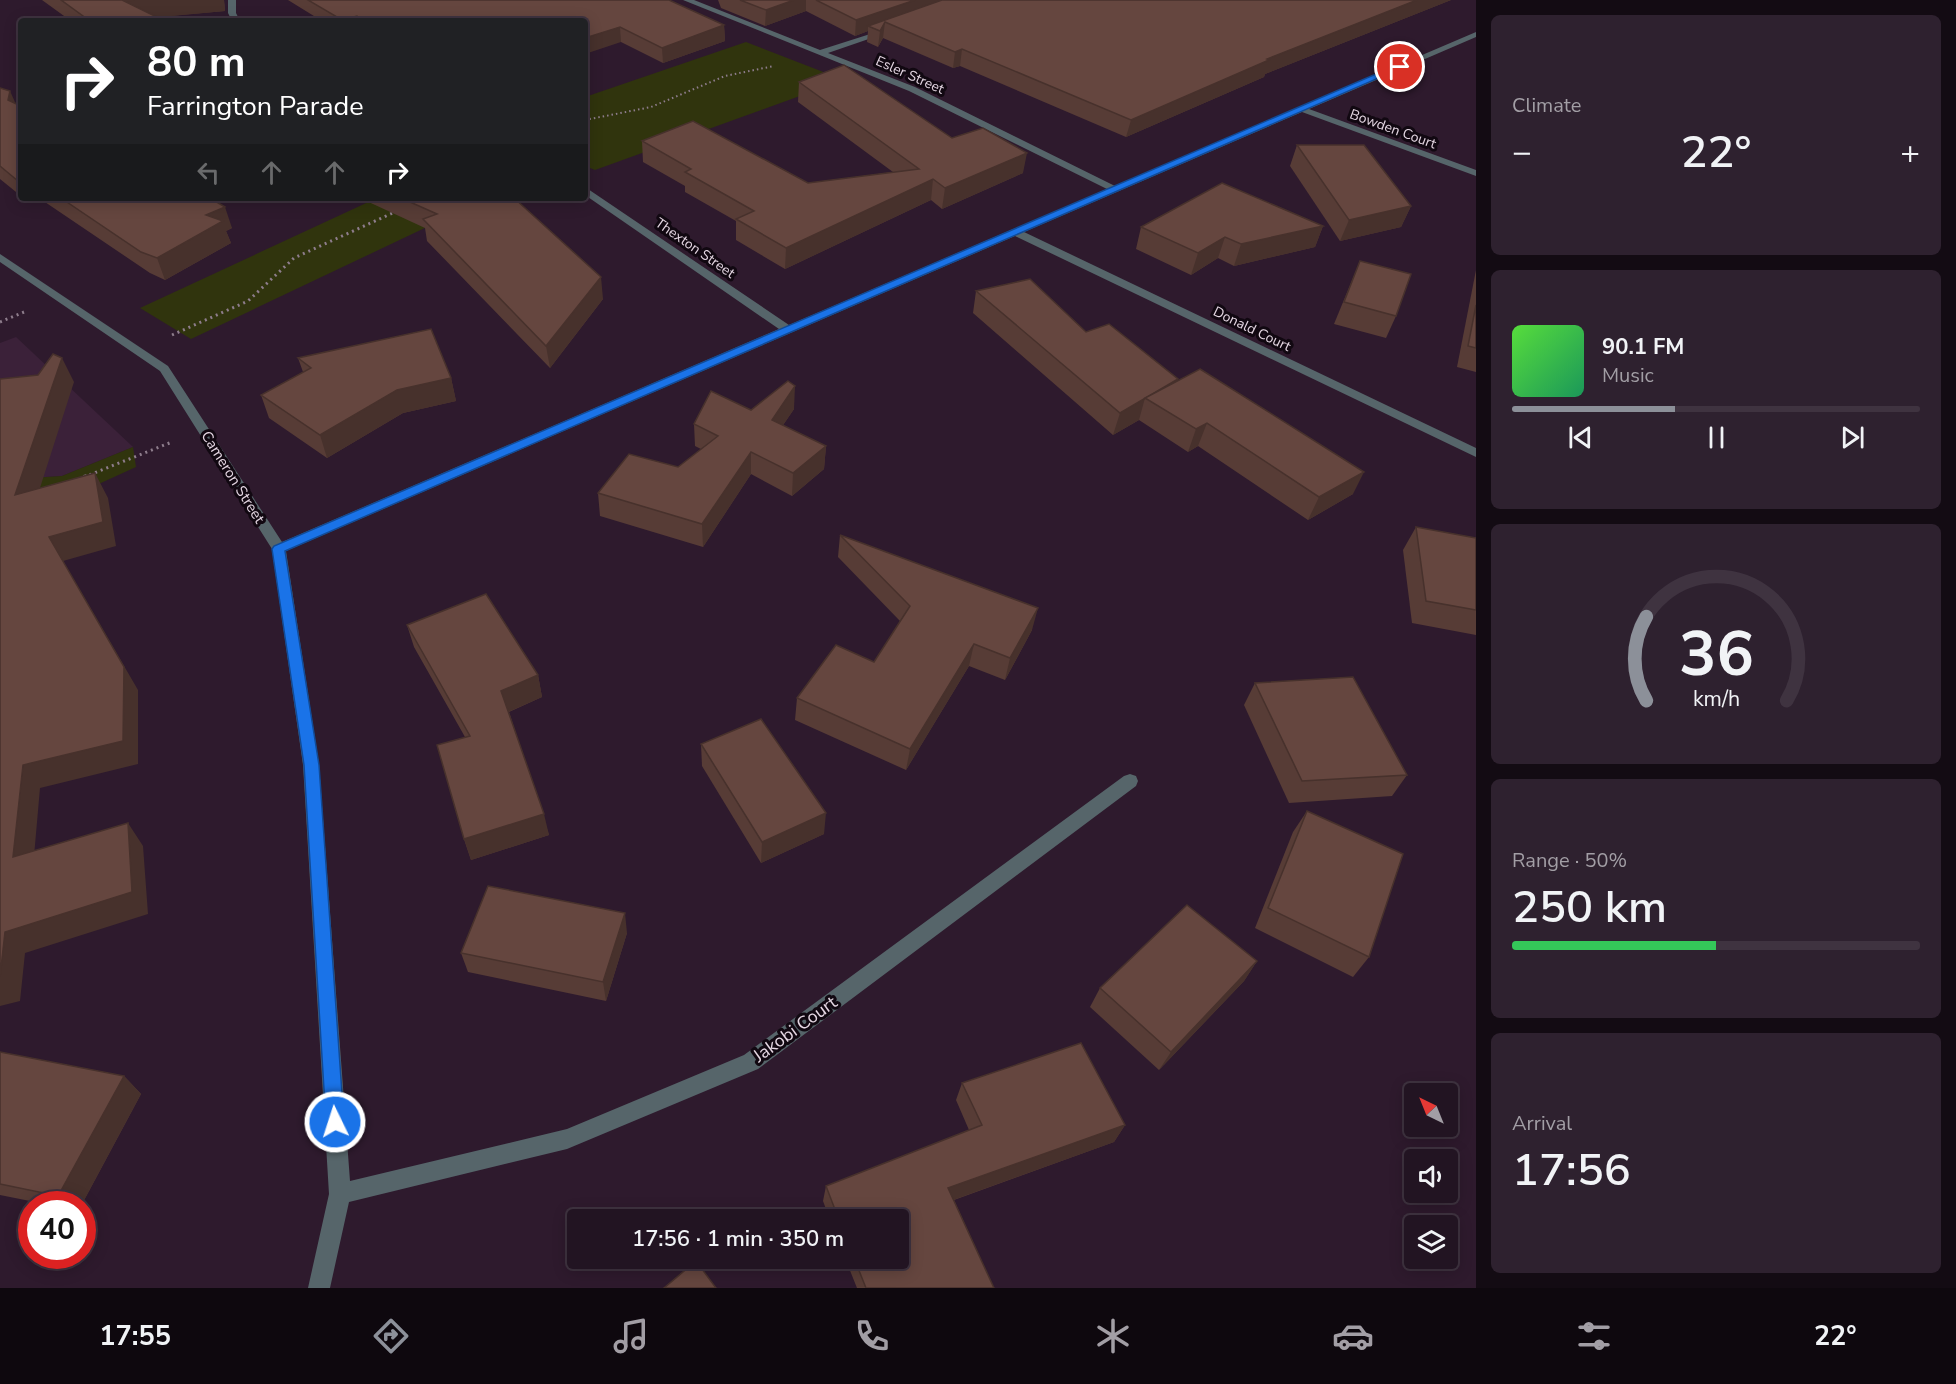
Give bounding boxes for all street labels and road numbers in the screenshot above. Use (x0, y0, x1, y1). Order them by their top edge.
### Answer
street label: Esler Street (873, 51, 947, 99)
street label: Bowden Court (1347, 105, 1439, 153)
street label: Thexton Street (651, 213, 739, 283)
street label: Donald Court (1210, 302, 1294, 356)
street label: Cameron Street (197, 427, 270, 528)
street label: Jakobi Court (747, 990, 842, 1068)

